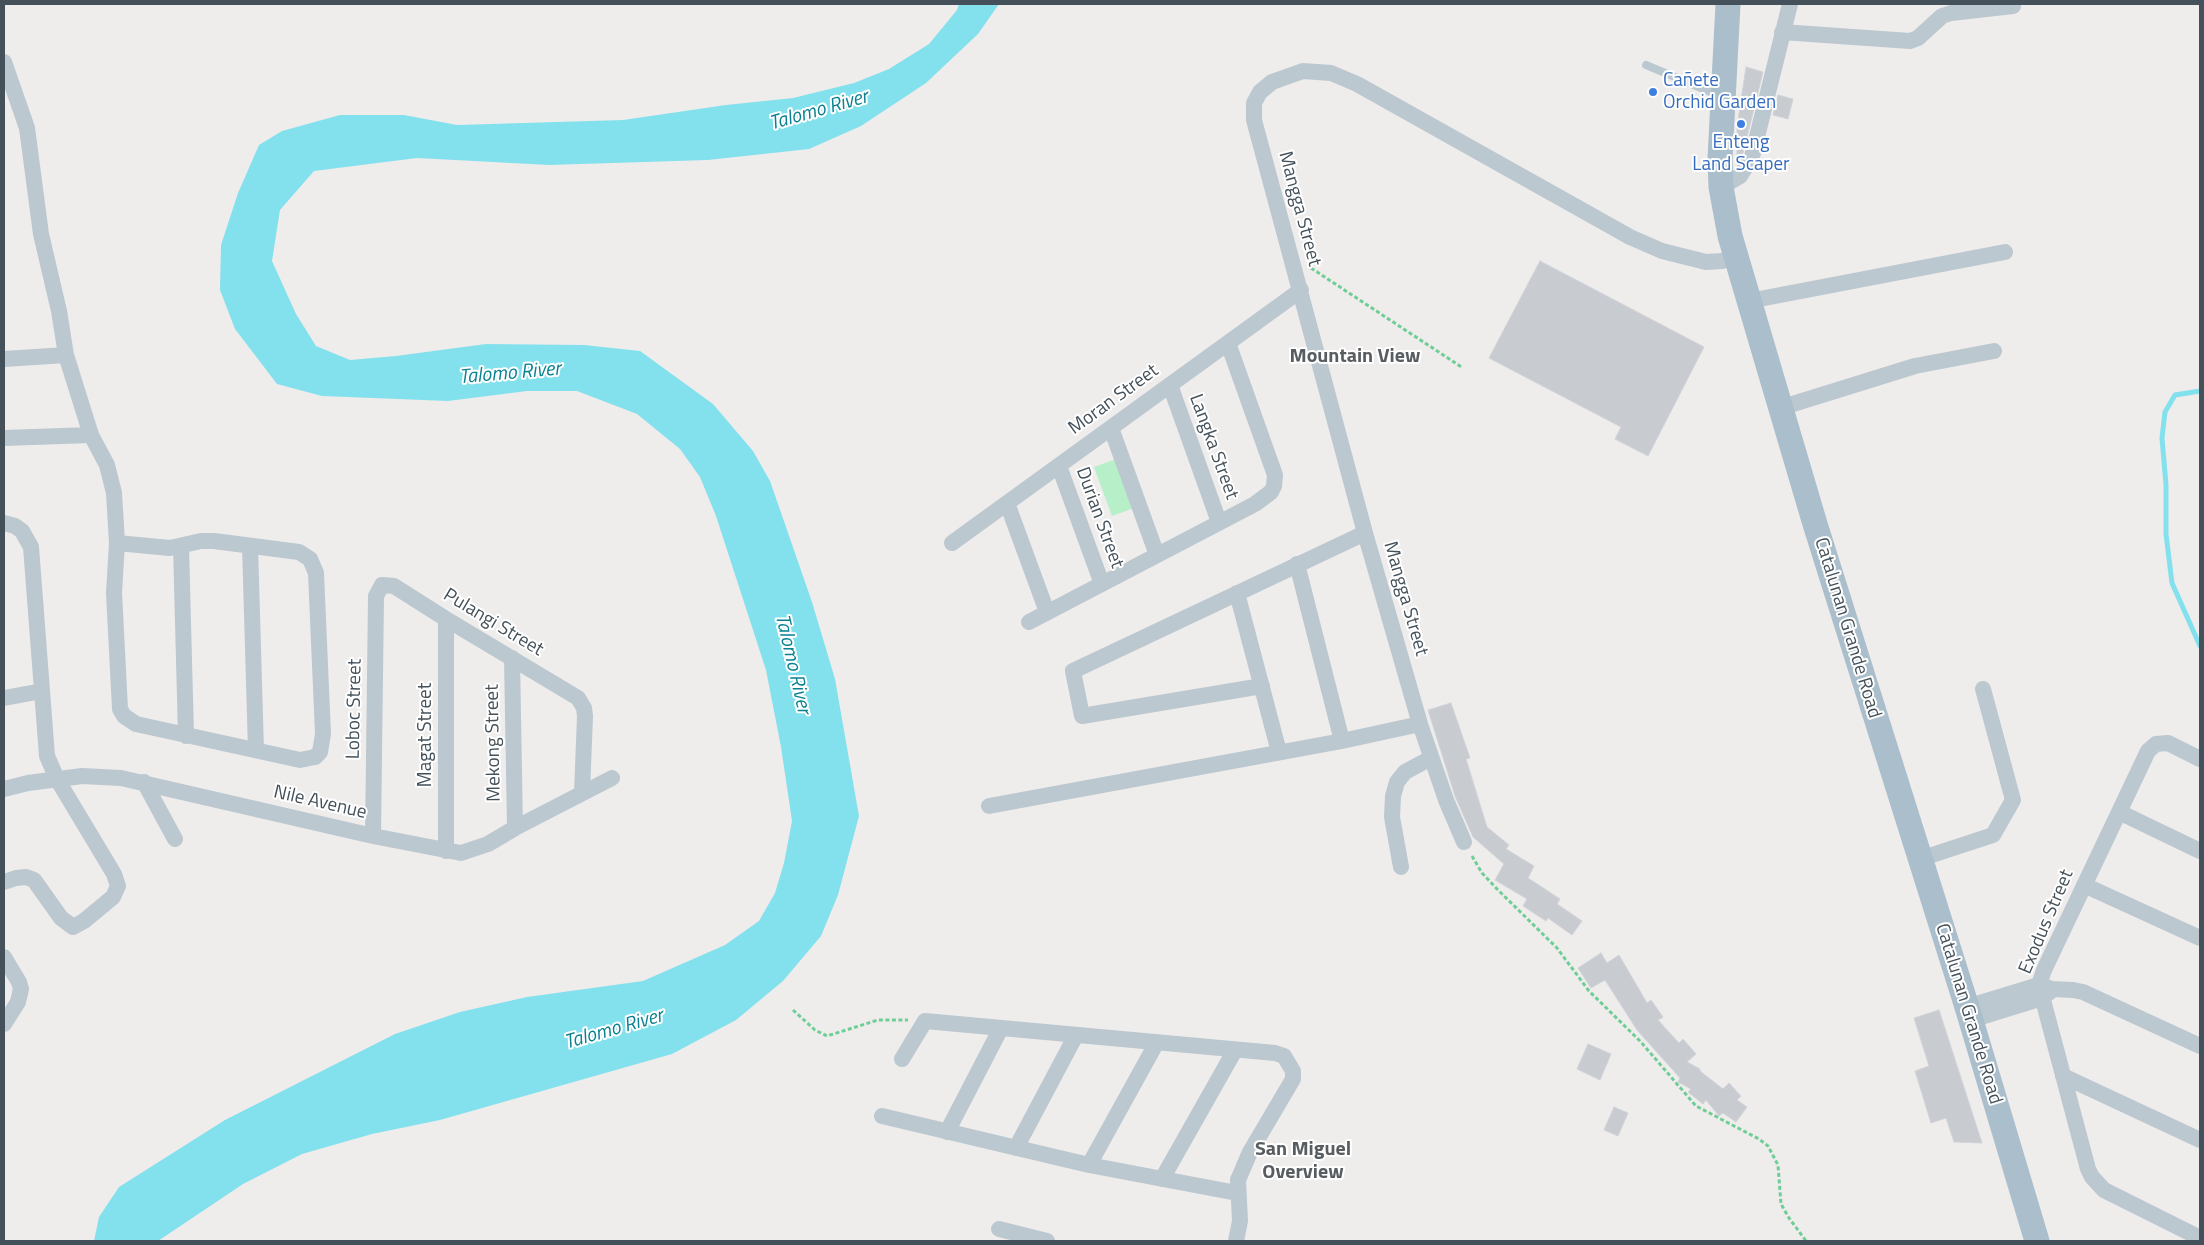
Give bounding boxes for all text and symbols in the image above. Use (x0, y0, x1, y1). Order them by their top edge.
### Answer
place label: Cañete Orchid Garden (1663, 70, 1776, 114)
water label: Talomo River (767, 85, 871, 137)
marker: Cañete Orchid Garden (1647, 86, 1659, 98)
marker: Enteng Land Scaper (1735, 118, 1747, 130)
place label: Enteng Land Scaper (1692, 132, 1790, 176)
street label: Mangga Street (1273, 149, 1325, 269)
district label: Mountain View (1290, 345, 1420, 369)
water label: Talomo River (458, 358, 562, 390)
street label: Moran Street (1065, 360, 1163, 440)
street label: Langka Street (1183, 391, 1243, 503)
street label: Durian Street (1070, 464, 1128, 572)
street label: Catalunan Grande Road (1809, 535, 1885, 721)
street label: Mangga Street (1378, 539, 1432, 659)
street label: Pulangi Street (439, 584, 547, 662)
water label: Talomo River (769, 612, 815, 716)
street label: Loboc Street (343, 659, 367, 759)
street label: Magat Street (415, 683, 437, 787)
street label: Mekong Street (482, 684, 506, 802)
street label: Nile Avenue (271, 781, 369, 825)
street label: Exodus Street (2015, 866, 2079, 978)
street label: Catalunan Grande Road (1930, 921, 2006, 1107)
water label: Talomo River (562, 1004, 666, 1056)
district label: San Miguel Overview (1255, 1138, 1351, 1185)

